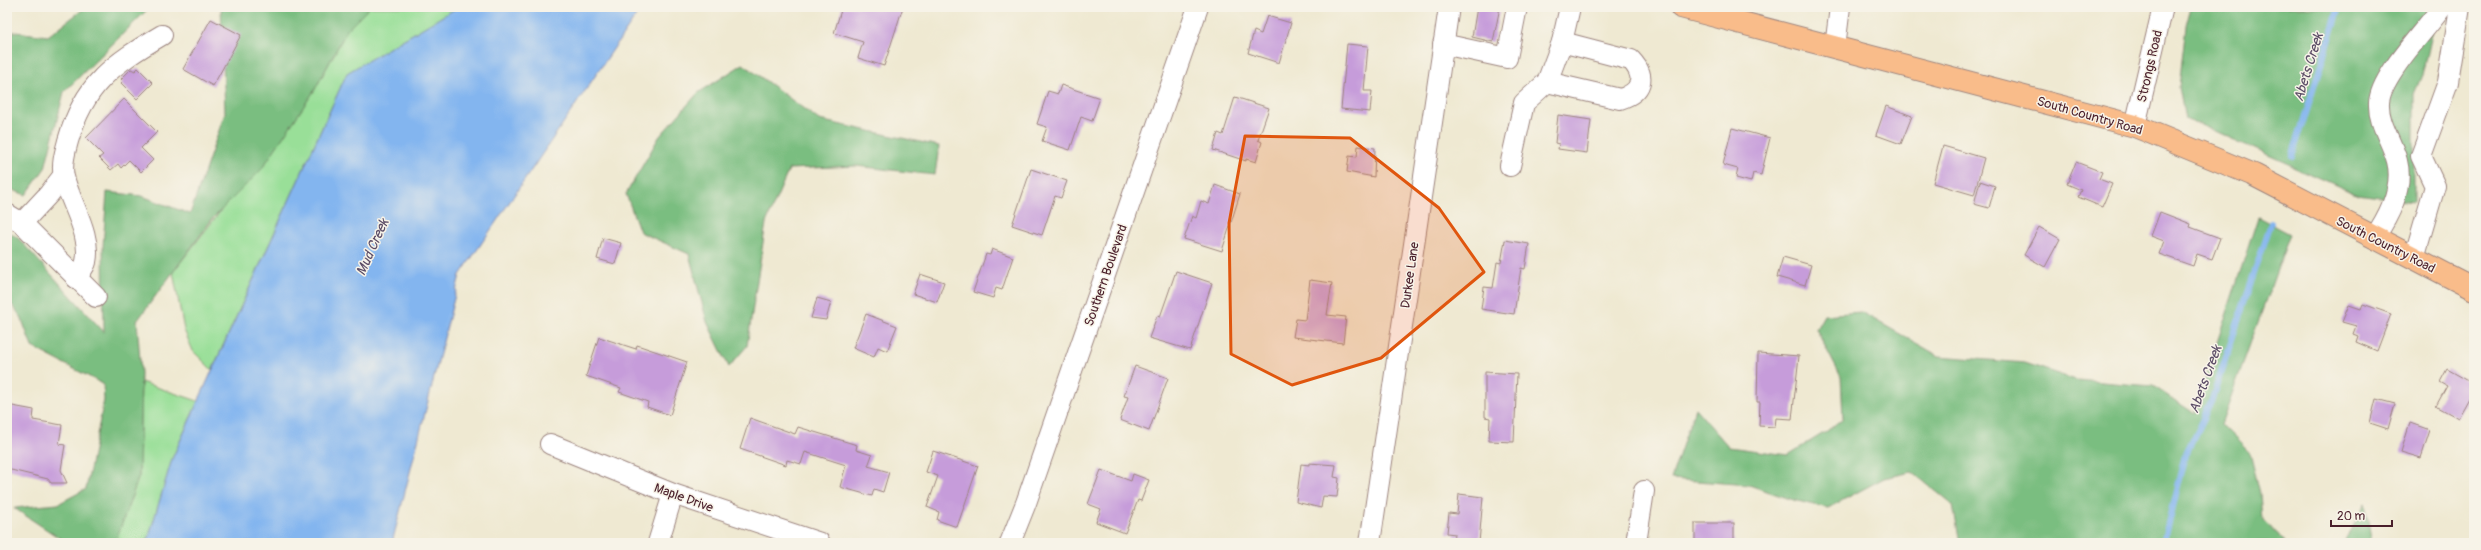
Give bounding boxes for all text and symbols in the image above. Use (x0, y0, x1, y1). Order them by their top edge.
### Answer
street label: Strongs Road (2134, 29, 2166, 104)
water label: Abets Creek (2290, 30, 2327, 103)
street label: South Country Road (2035, 93, 2144, 139)
street label: South Country Road (2333, 213, 2438, 277)
water label: Mud Creek (352, 215, 393, 278)
street label: Southern Boulevard (1081, 222, 1131, 328)
street label: Durkee Lane (1397, 240, 1423, 309)
water label: Abets Creek (2185, 342, 2226, 415)
street label: Maple Drive (652, 480, 716, 516)
scale bar (2331, 502, 2392, 528)
text: 20 m (2337, 509, 2366, 524)

